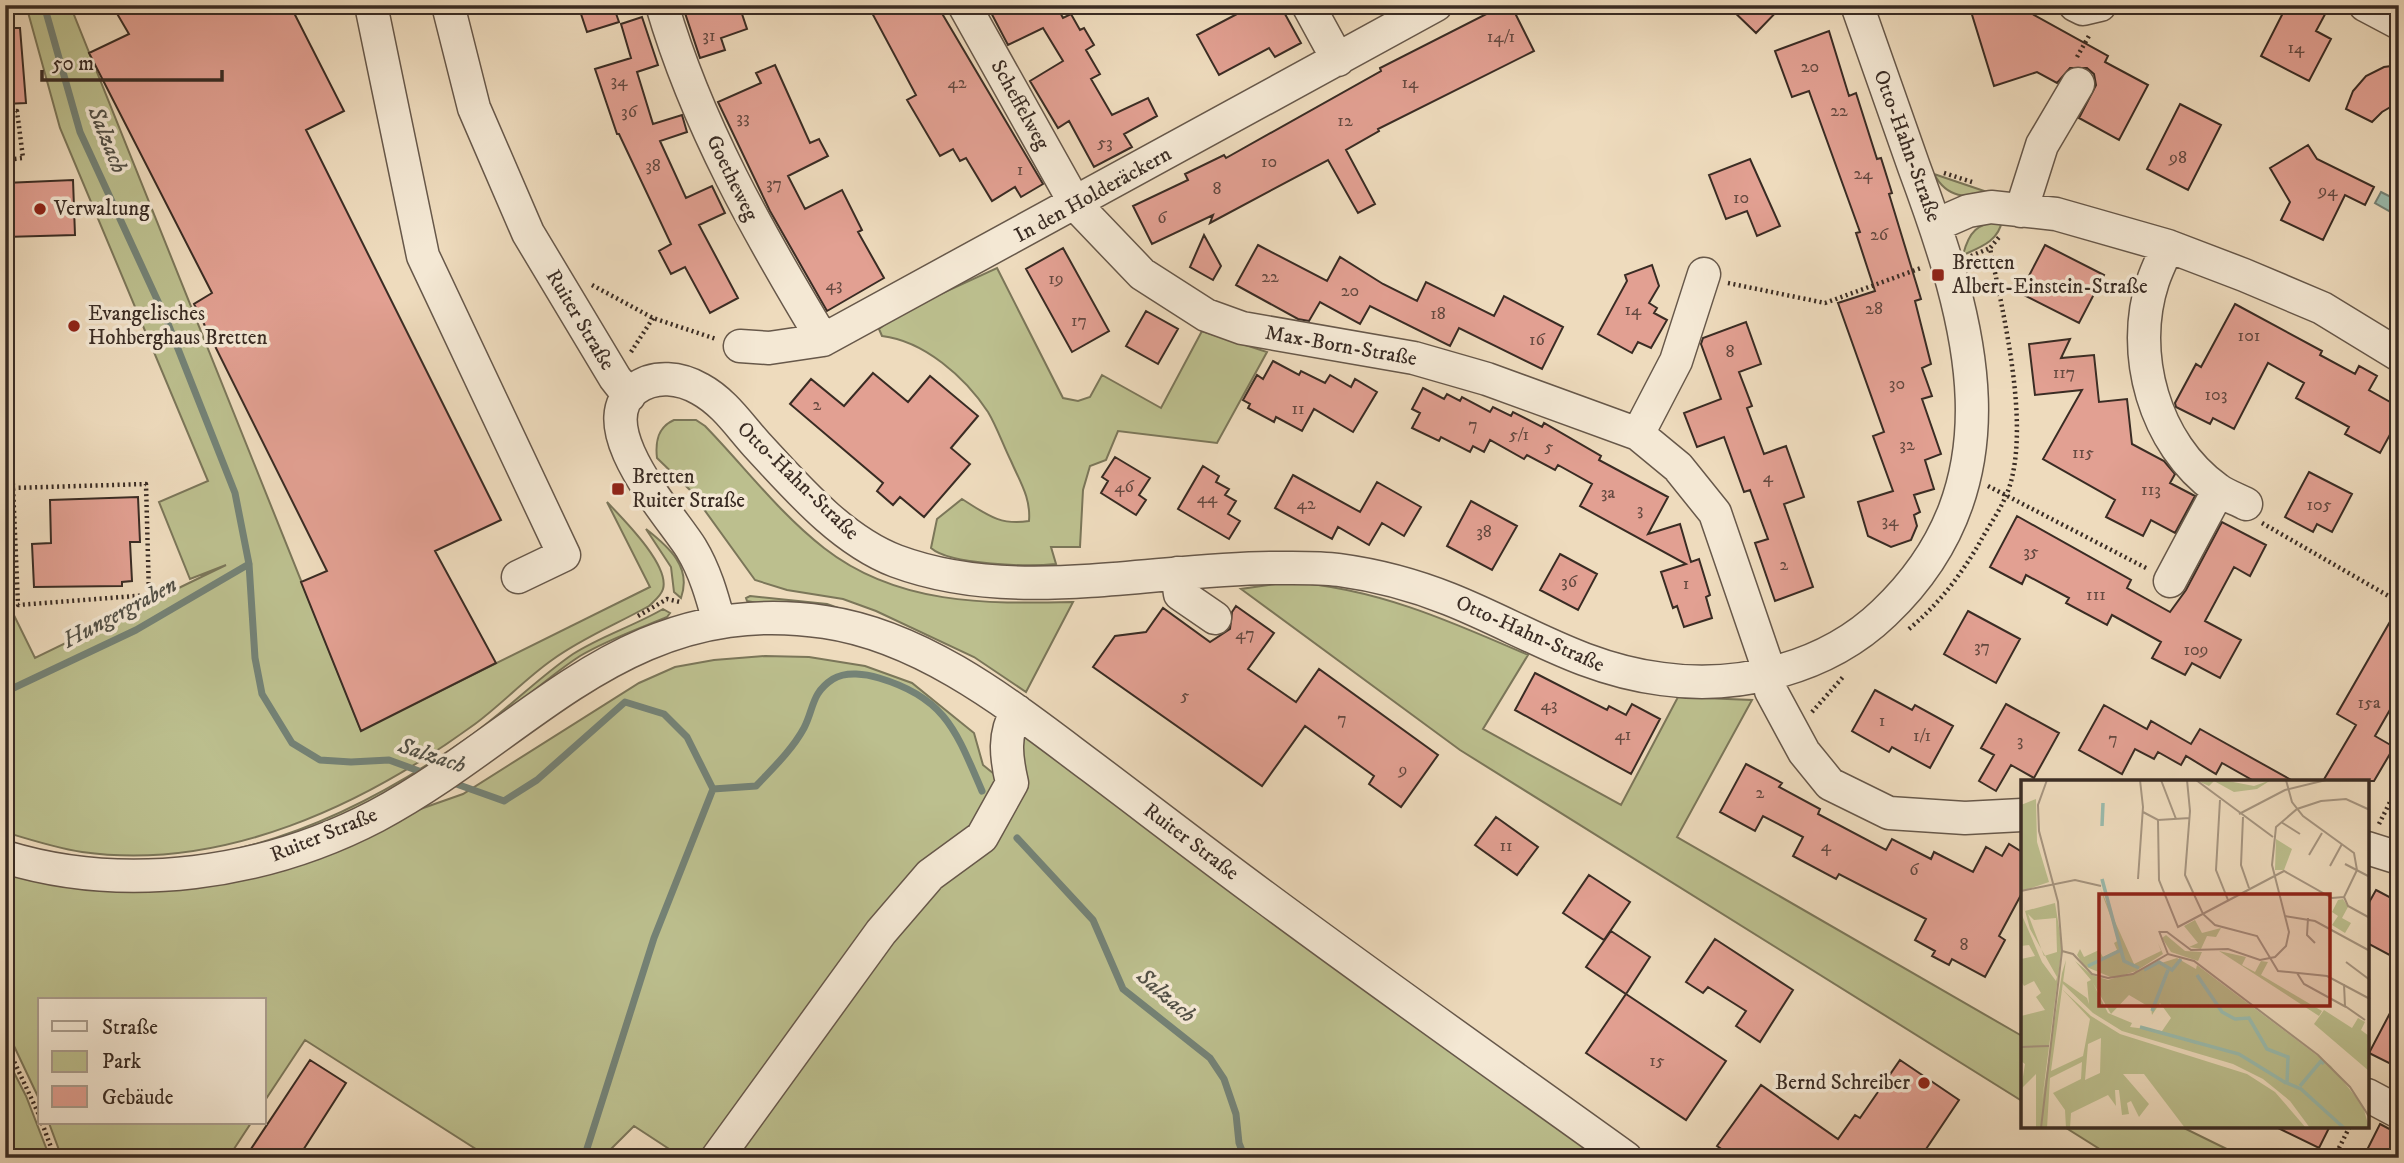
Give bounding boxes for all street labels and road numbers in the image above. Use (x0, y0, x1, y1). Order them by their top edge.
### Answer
street label: Scheffelweg (985, 56, 1056, 155)
street label: Otto-Hahn-Straße (1867, 66, 1947, 226)
street label: Goetheweg (700, 131, 764, 226)
street label: In den Holderäckern (1010, 141, 1176, 249)
street label: Ruiter Straße (540, 265, 620, 375)
street label: Max-Born-Straße (1263, 320, 1419, 372)
street label: Otto-Hahn-Straße (731, 416, 865, 546)
street label: Otto-Hahn-Straße (1452, 590, 1609, 679)
street label: Ruiter Straße (1138, 798, 1244, 887)
street label: Ruiter Straße (267, 802, 382, 868)

